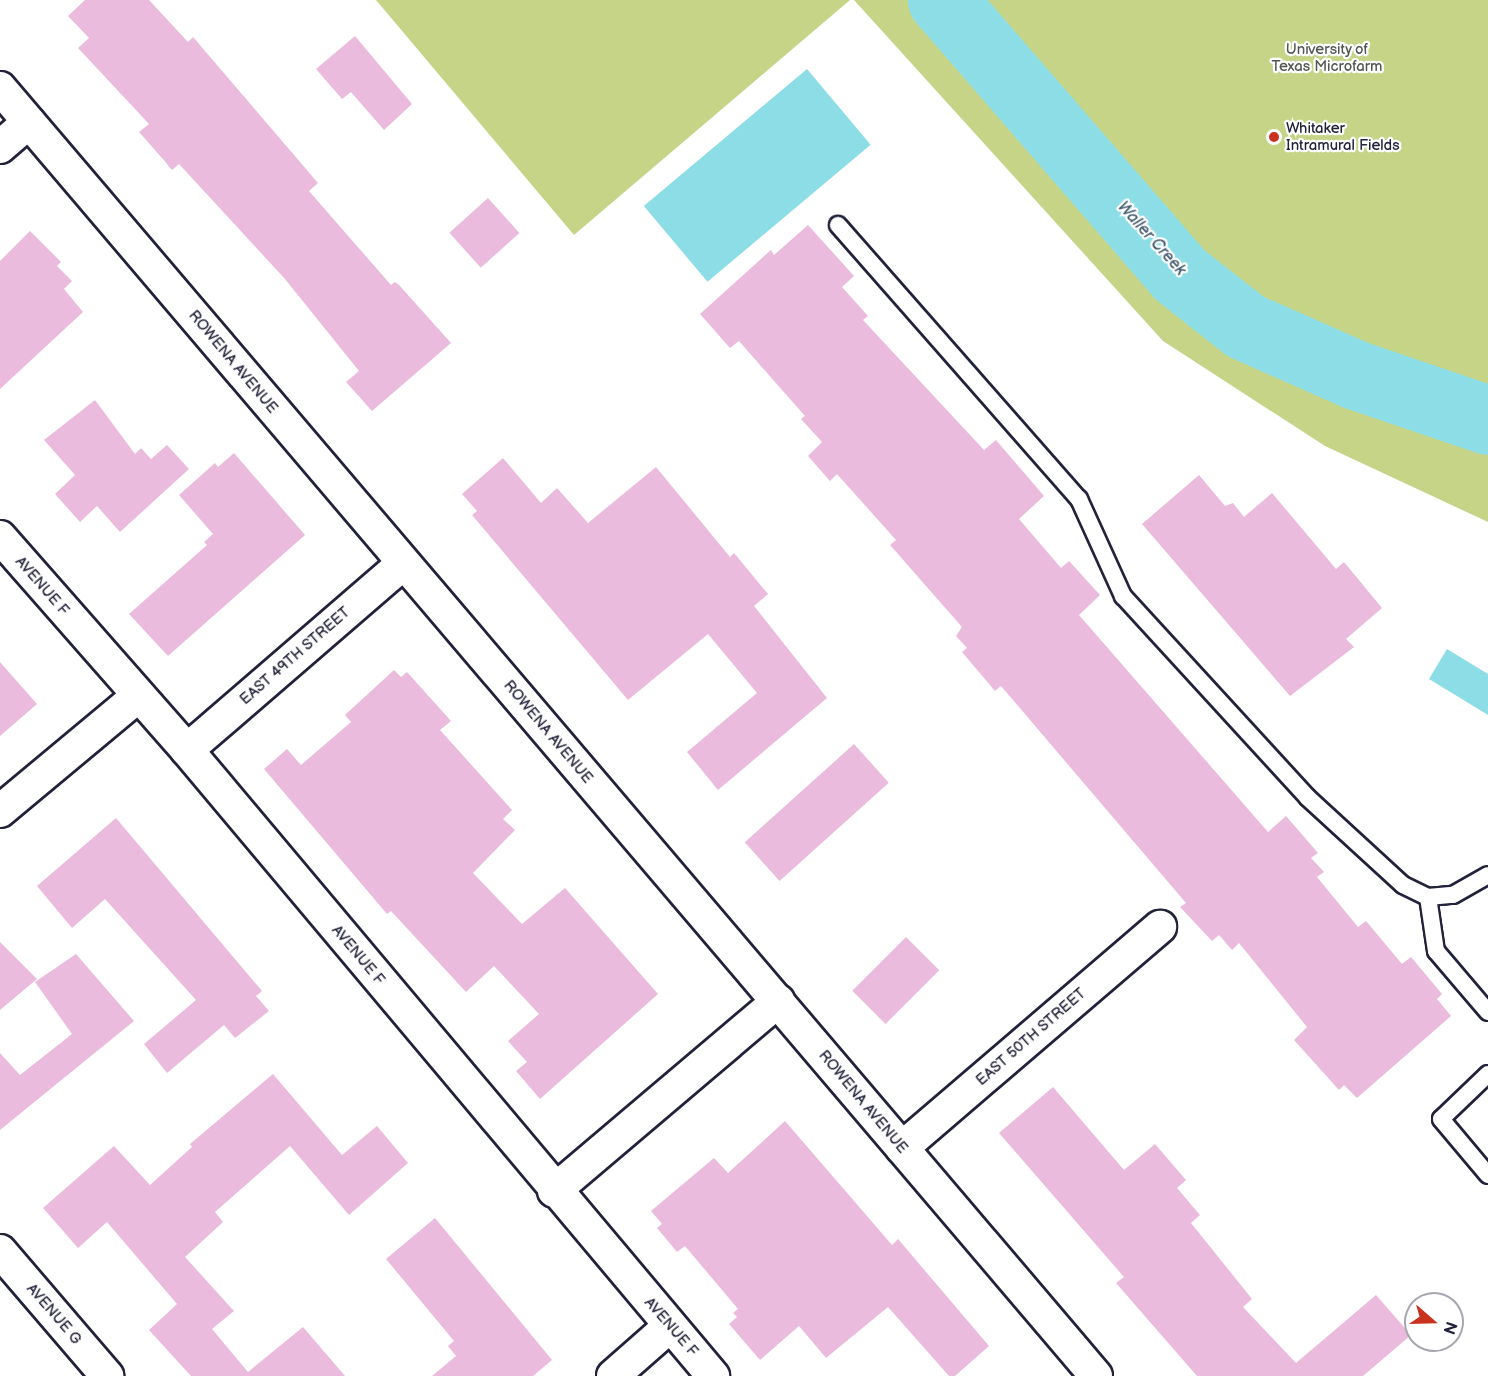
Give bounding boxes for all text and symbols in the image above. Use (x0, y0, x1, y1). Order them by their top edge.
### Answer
park label: University of Texas Microfarm (1271, 40, 1383, 75)
place label: Whitaker Intramural Fields (1286, 119, 1400, 154)
marker: Whitaker Intramural Fields (1267, 130, 1281, 144)
water label: Waller Creek (1113, 198, 1189, 280)
street label: ROWENA AVENUE (185, 307, 281, 417)
street label: AVENUE F (12, 553, 72, 619)
street label: EAST 49TH STREET (236, 603, 354, 709)
street label: ROWENA AVENUE (500, 677, 596, 787)
street label: AVENUE F (328, 922, 388, 988)
street label: EAST 50TH STREET (972, 984, 1090, 1090)
street label: ROWENA AVENUE (815, 1047, 911, 1157)
street label: AVENUE G (23, 1280, 85, 1348)
north arrow (1404, 1292, 1464, 1352)
street label: AVENUE F (641, 1294, 701, 1360)
text: N (1439, 1319, 1460, 1337)

